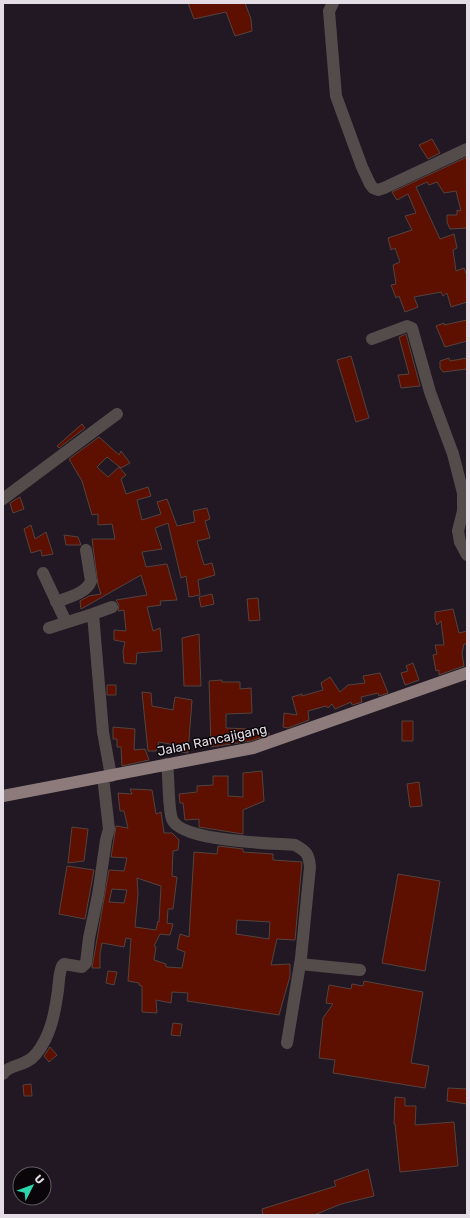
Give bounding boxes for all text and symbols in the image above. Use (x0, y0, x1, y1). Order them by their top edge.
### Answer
street label: Jalan Rancajigang (156, 721, 268, 760)
north arrow (12, 1166, 52, 1206)
text: U (32, 1172, 47, 1187)

